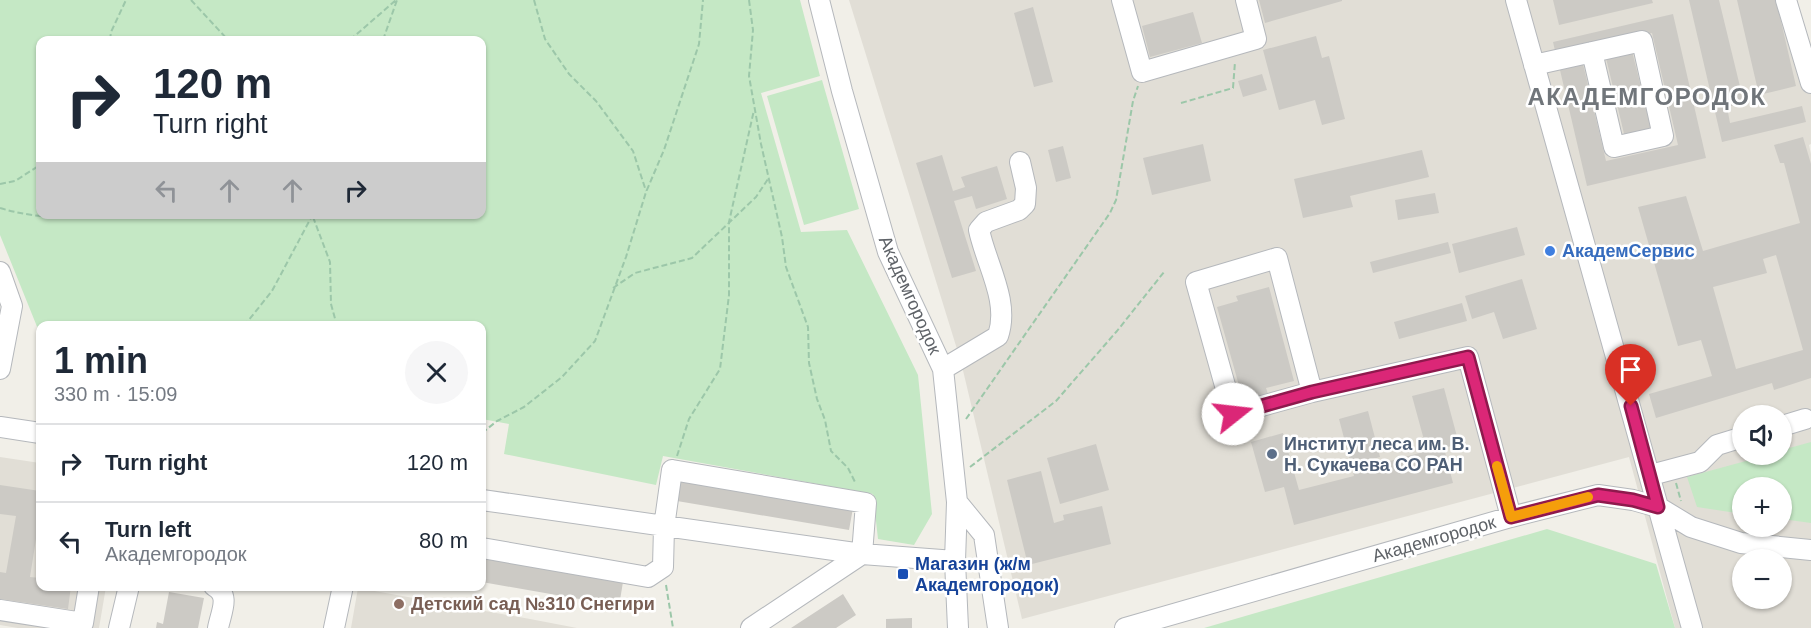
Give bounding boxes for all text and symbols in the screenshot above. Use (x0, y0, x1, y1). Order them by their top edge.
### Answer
icon: right (54, 60, 132, 138)
text: 120 m (153, 60, 272, 107)
district label: АКАДЕМГОРОДОК (1527, 83, 1767, 110)
text: Turn right (153, 109, 268, 139)
icon: left (150, 174, 183, 207)
icon: ahead (213, 174, 246, 207)
icon: ahead (276, 174, 309, 207)
icon: right (339, 174, 372, 207)
street label: Академгородок (875, 233, 945, 357)
place label: АкадемСервис (1562, 241, 1695, 261)
marker: АкадемСервис (1543, 244, 1557, 258)
text: 1 min (54, 340, 148, 381)
button: close (405, 341, 468, 404)
pin (1605, 344, 1656, 406)
icon: arrive (1614, 353, 1647, 386)
position arrow (1201, 382, 1265, 446)
text: 330 m · 15:09 (54, 383, 177, 405)
map controls (1732, 405, 1792, 609)
button: sound (1732, 405, 1792, 465)
place label: Институт леса им. В. Н. Сукачева СО РАН (1284, 434, 1470, 475)
icon: right (54, 447, 87, 480)
marker: Институт леса им. В. Н. Сукачева СО РАН (1265, 447, 1279, 461)
text: Turn right (105, 450, 207, 475)
text: 120 m (407, 450, 468, 475)
button: + (1732, 477, 1792, 537)
street label: Академгородок (1370, 512, 1498, 566)
text: Turn left (105, 517, 191, 542)
icon: left (54, 525, 87, 558)
text: 80 m (419, 528, 468, 553)
text: Академгородок (105, 543, 247, 565)
button: − (1732, 549, 1792, 609)
place label: Магазин (ж/м Академгородок) (915, 554, 1059, 595)
marker: Магазин (ж/м Академгородок) (896, 567, 910, 581)
place label: Детский сад №310 Снегири (411, 594, 655, 614)
marker: Детский сад №310 Снегири (392, 597, 406, 611)

